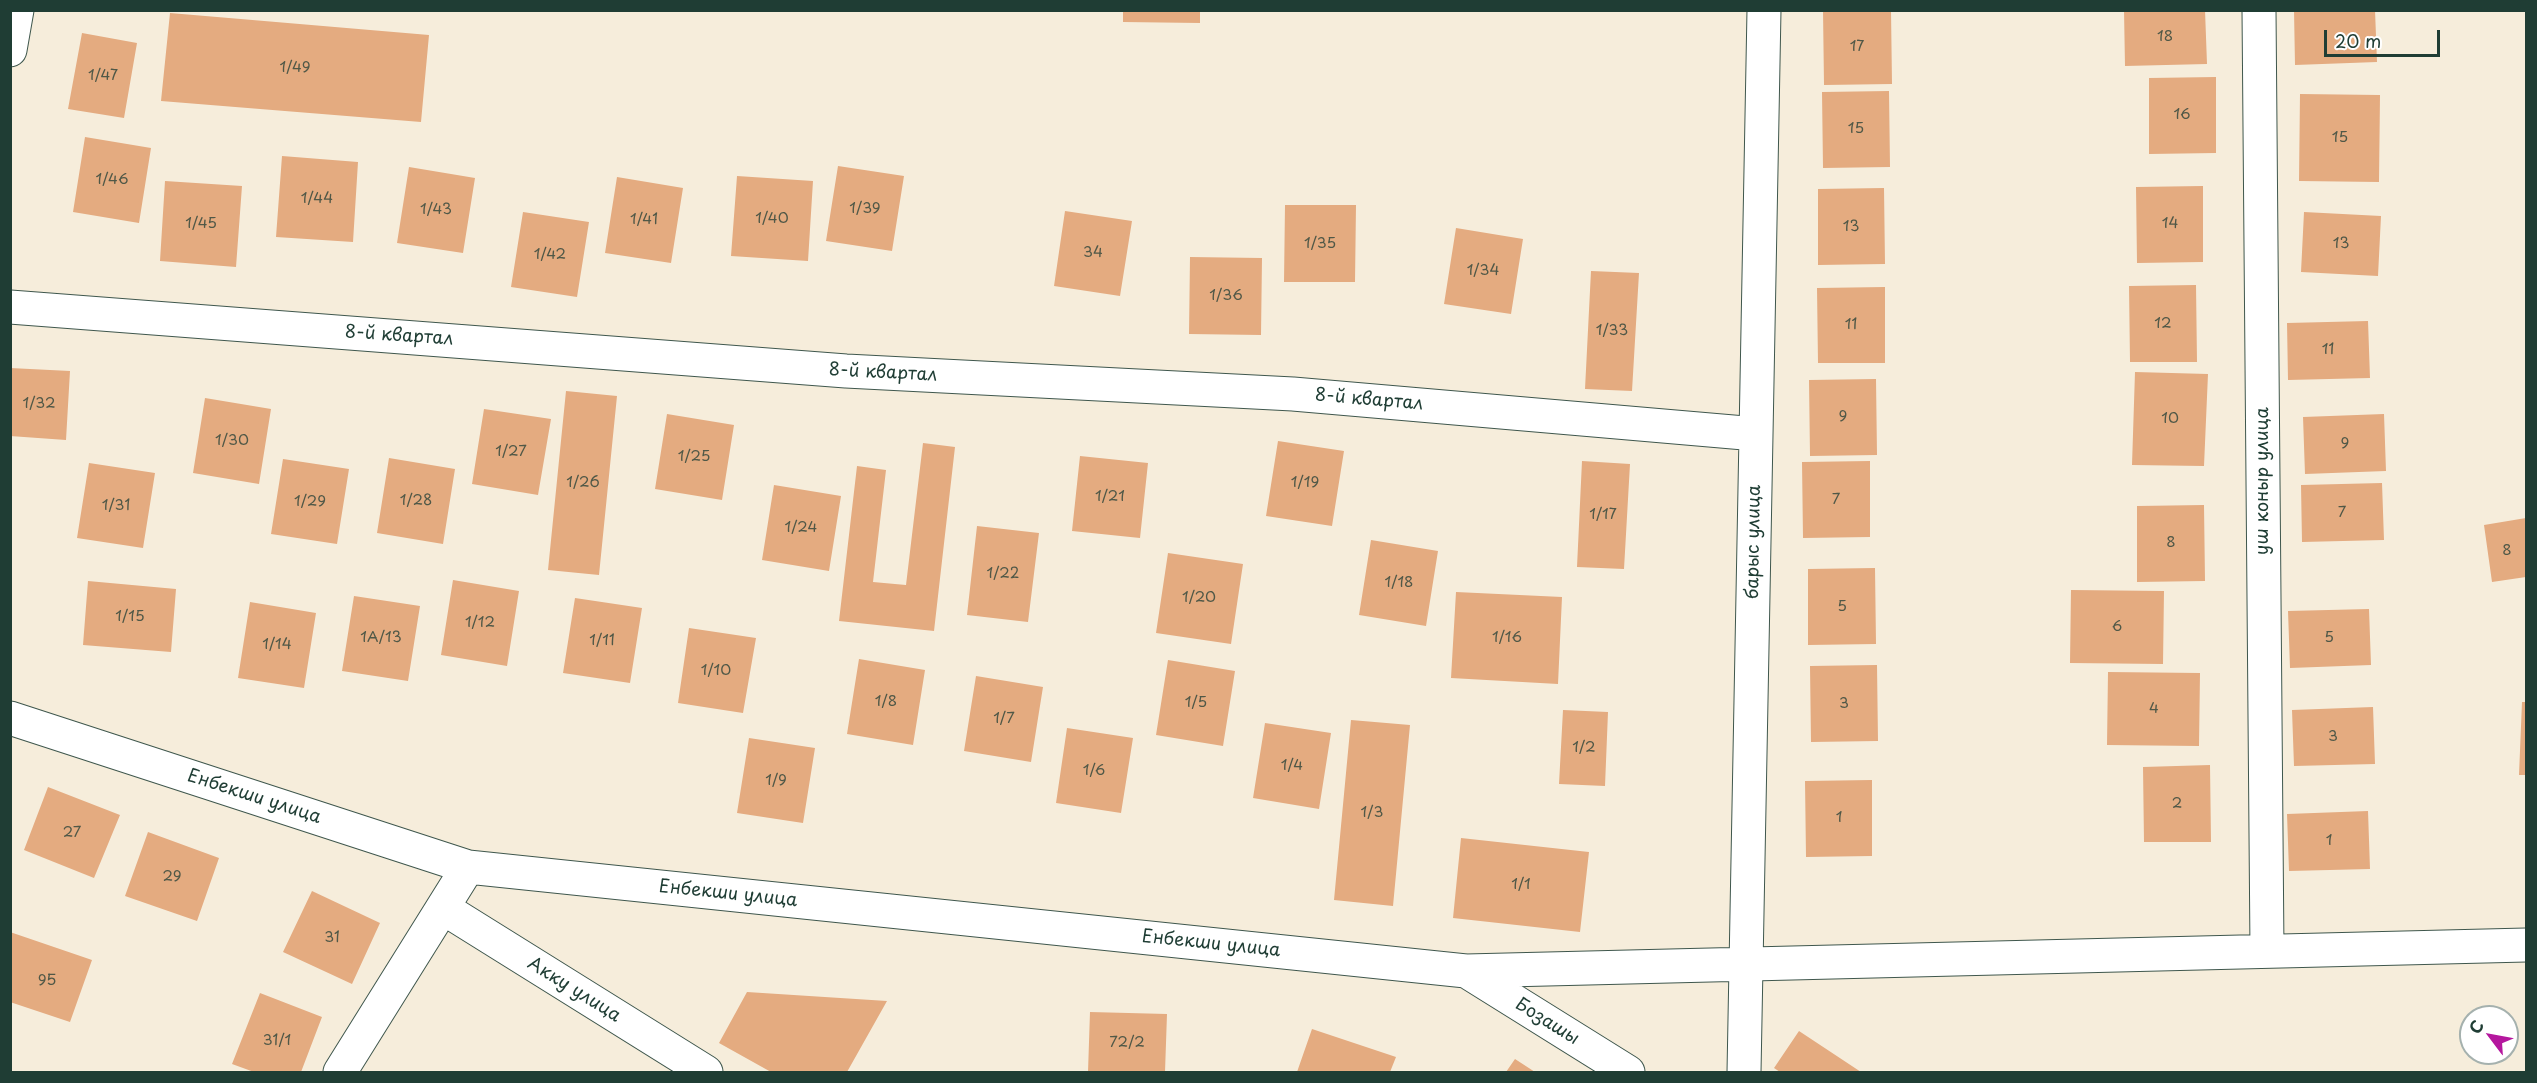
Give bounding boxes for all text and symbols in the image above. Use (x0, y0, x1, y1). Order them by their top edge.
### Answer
scale bar (2327, 18, 2442, 56)
text: 20 m (2335, 27, 2381, 54)
house number: 18 (2157, 28, 2173, 46)
house number: 17 (1850, 38, 1864, 56)
house number: 1/49 (280, 59, 310, 77)
house number: 1/47 (88, 67, 118, 85)
house number: 16 (2173, 106, 2191, 124)
house number: 15 (1848, 120, 1864, 138)
house number: 15 (2332, 129, 2348, 147)
house number: 1/46 (96, 171, 128, 189)
house number: 1/44 (301, 190, 333, 208)
house number: 1/39 (849, 200, 881, 218)
house number: 1/43 (420, 201, 452, 219)
house number: 1/40 (755, 210, 789, 228)
house number: 1/41 (630, 211, 658, 229)
house number: 1/45 (185, 215, 217, 233)
house number: 14 (2162, 215, 2178, 233)
house number: 13 (1843, 218, 1859, 236)
house number: 1/35 (1304, 235, 1336, 253)
house number: 13 (2333, 235, 2349, 253)
house number: 34 (1083, 244, 1103, 262)
house number: 1/42 (534, 246, 566, 264)
house number: 1/34 (1467, 262, 1499, 280)
house number: 1/36 (1209, 287, 1243, 305)
house number: 12 (2154, 315, 2172, 333)
house number: 11 (1845, 316, 1857, 334)
street label: 8-й квартал (344, 321, 454, 351)
house number: 1/33 (1596, 322, 1628, 340)
house number: 11 (2322, 341, 2334, 359)
street label: 8-й квартал (828, 359, 938, 387)
street label: 8-й квартал (1314, 385, 1424, 415)
house number: 1/32 (22, 395, 56, 413)
street label: уш коныр улица (2252, 407, 2274, 555)
house number: 9 (1839, 408, 1847, 426)
house number: 10 (2161, 410, 2179, 428)
house number: 1/30 (215, 432, 249, 450)
house number: 9 (2341, 435, 2349, 453)
house number: 1/27 (495, 443, 527, 461)
house number: 1/25 (678, 448, 710, 466)
house number: 1/26 (566, 474, 600, 492)
house number: 1/19 (1291, 474, 1319, 492)
street label: барыс улица (1742, 485, 1766, 599)
house number: 1/21 (1095, 488, 1125, 506)
house number: 7 (1832, 491, 1840, 509)
house number: 1/28 (400, 492, 432, 510)
house number: 1/29 (294, 493, 326, 511)
house number: 1/31 (102, 497, 130, 515)
house number: 7 (2338, 504, 2346, 522)
house number: 1/17 (1589, 506, 1617, 524)
house number: 1/24 (785, 519, 817, 537)
house number: 8 (2166, 534, 2176, 552)
house number: 8 (2502, 542, 2512, 560)
house number: 1/22 (987, 565, 1019, 583)
house number: 1/18 (1385, 574, 1413, 592)
house number: 1/20 (1182, 589, 1216, 607)
house number: 5 (1837, 598, 1847, 616)
house number: 1/15 (115, 608, 145, 626)
house number: 1/12 (465, 614, 495, 632)
house number: 6 (2112, 618, 2122, 636)
house number: 1А/13 (360, 629, 402, 647)
house number: 1/16 (1492, 629, 1522, 647)
house number: 5 (2324, 629, 2334, 647)
house number: 1/11 (589, 632, 615, 650)
house number: 1/14 (262, 636, 292, 654)
house number: 1/10 (701, 662, 731, 680)
house number: 1/8 (875, 693, 897, 711)
house number: 1/5 (1185, 694, 1207, 712)
house number: 3 (1839, 695, 1849, 713)
house number: 4 (2149, 700, 2159, 718)
house number: 1/7 (993, 710, 1015, 728)
house number: 3 (2328, 728, 2338, 746)
house number: 1/2 (1572, 739, 1596, 757)
house number: 1/4 (1281, 757, 1303, 775)
house number: 1/6 (1083, 762, 1105, 780)
street label: Енбекши улица (184, 765, 324, 829)
house number: 1/9 (765, 772, 787, 790)
house number: 2 (2172, 795, 2182, 813)
house number: 1/3 (1361, 804, 1383, 822)
house number: 1 (1836, 809, 1842, 827)
house number: 27 (63, 824, 81, 842)
house number: 1 (2326, 832, 2332, 850)
house number: 29 (162, 868, 182, 886)
street label: Енбекши улица (658, 876, 798, 912)
house number: 1/1 (1511, 876, 1531, 894)
street label: Енбекши улица (1141, 926, 1281, 962)
house number: 31 (324, 929, 340, 947)
street label: Акку улица (523, 953, 625, 1027)
house number: 95 (38, 972, 56, 990)
street label: Бозашы (1511, 994, 1583, 1050)
north arrow (2459, 1005, 2519, 1065)
text: С (2462, 1015, 2489, 1038)
house number: 31/1 (263, 1032, 291, 1050)
house number: 72/2 (1109, 1034, 1145, 1052)

